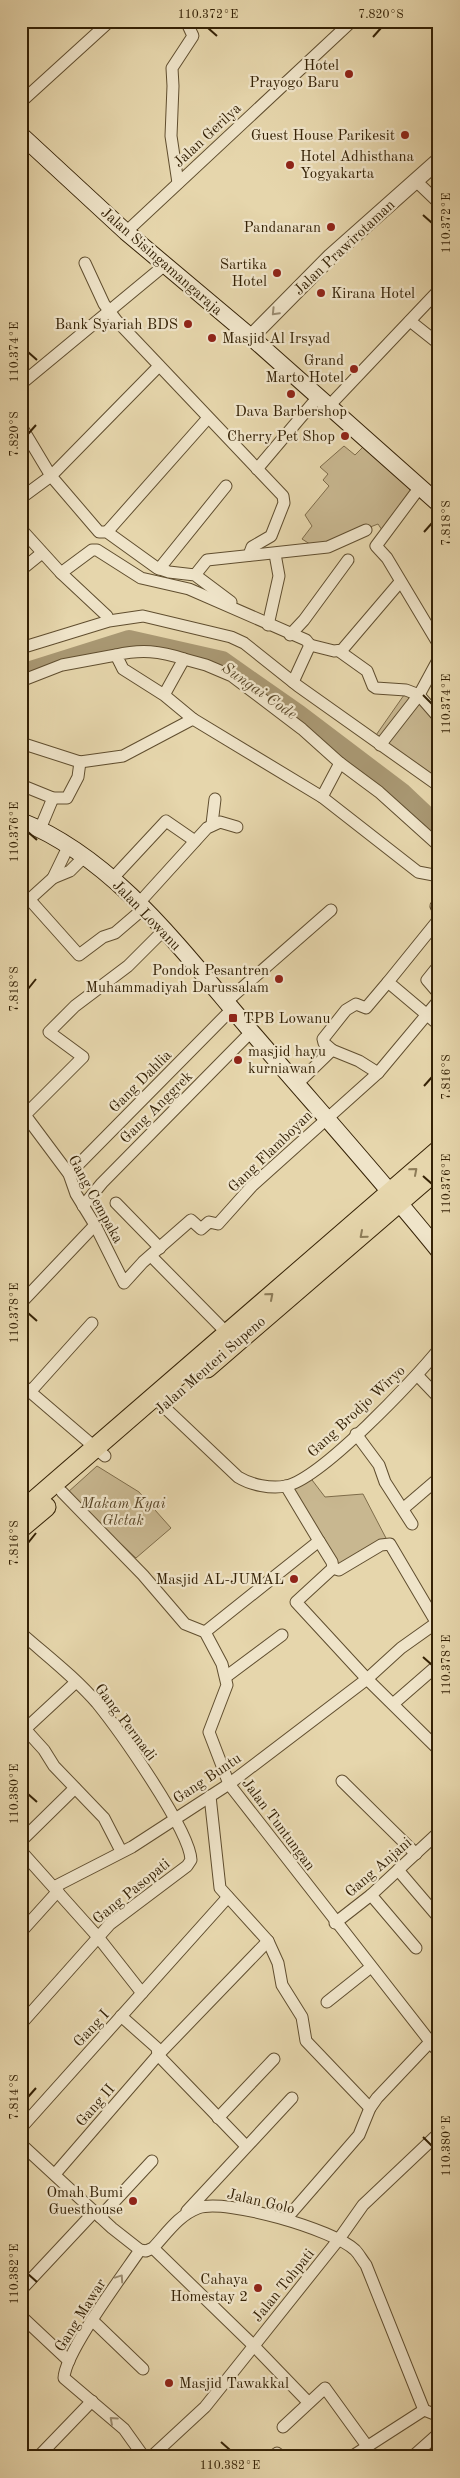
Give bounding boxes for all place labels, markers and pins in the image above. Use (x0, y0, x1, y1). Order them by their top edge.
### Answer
place label: Hotel Prayogo Baru (249, 59, 339, 91)
marker: Hotel Prayogo Baru (343, 68, 355, 80)
place label: Guest House Parikesit (251, 129, 395, 144)
marker: Guest House Parikesit (399, 129, 411, 141)
place label: Hotel Adhisthana Yogyakarta (300, 150, 415, 182)
marker: Hotel Adhisthana Yogyakarta (284, 159, 296, 171)
place label: Pandanaran (244, 221, 321, 236)
marker: Pandanaran (325, 221, 337, 233)
place label: Sartika Hotel (220, 258, 268, 290)
marker: Sartika Hotel (271, 267, 283, 279)
marker: Kirana Hotel (315, 287, 327, 299)
place label: Kirana Hotel (331, 287, 415, 302)
place label: Bank Syariah BDS (55, 318, 178, 333)
marker: Bank Syariah BDS (182, 318, 194, 330)
marker: Masjid Al Irsyad (206, 332, 218, 344)
place label: Masjid Al Irsyad (222, 332, 331, 347)
place label: Grand Marto Hotel (266, 354, 344, 386)
marker: Grand Marto Hotel (348, 363, 360, 375)
marker: Dava Barbershop (285, 388, 297, 400)
place label: Dava Barbershop (235, 405, 347, 420)
place label: Cherry Pet Shop (227, 430, 335, 445)
marker: Cherry Pet Shop (339, 430, 351, 442)
place label: Pondok Pesantren Muhammadiyah Darussalam (85, 964, 269, 996)
marker: Pondok Pesantren Muhammadiyah Darussalam (273, 973, 285, 985)
marker: TPB Lowanu (227, 1012, 239, 1024)
place label: TPB Lowanu (243, 1012, 330, 1027)
place label: masjid hayu kurniawan (248, 1045, 326, 1077)
marker: masjid hayu kurniawan (232, 1054, 244, 1066)
place label: Masjid AL-JUMAL (156, 1573, 284, 1588)
marker: Masjid AL-JUMAL (288, 1573, 300, 1585)
place label: Omah Bumi Guesthouse (46, 2186, 123, 2218)
marker: Omah Bumi Guesthouse (127, 2195, 139, 2207)
place label: Cahaya Homestay 2 (170, 2273, 249, 2305)
marker: Cahaya Homestay 2 (252, 2282, 264, 2294)
marker: Masjid Tawakkal (163, 2377, 175, 2389)
place label: Masjid Tawakkal (179, 2377, 289, 2392)

